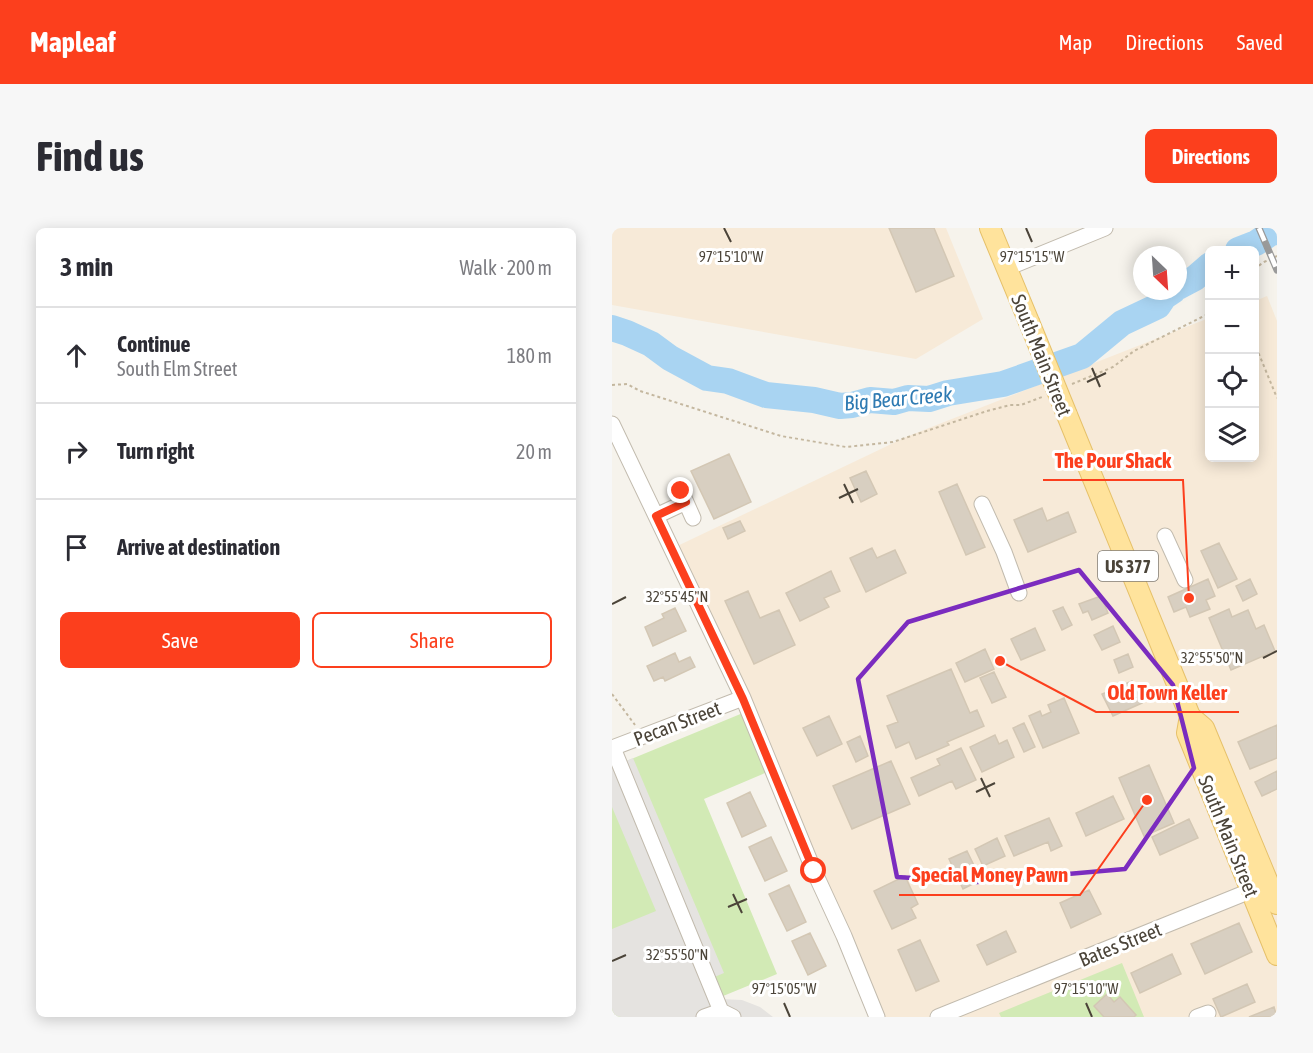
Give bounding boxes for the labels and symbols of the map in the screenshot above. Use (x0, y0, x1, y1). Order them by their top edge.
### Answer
north arrow (1133, 246, 1187, 300)
text: 97°15'10"W (699, 248, 763, 265)
text: 97°15'15"W (1000, 248, 1064, 265)
street label: South Main Street (1007, 291, 1077, 419)
water label: Big Bear Creek (843, 381, 954, 415)
callout: The Pour Shack (1043, 441, 1183, 480)
text: The Pour Shack (1055, 448, 1172, 472)
route end (667, 477, 693, 503)
road number: US 377 (1098, 551, 1158, 581)
text: 32°55'45"N (646, 588, 708, 605)
text: 32°55'50"N (1181, 649, 1243, 666)
callout: Old Town Keller (1096, 673, 1239, 712)
text: Old Town Keller (1107, 680, 1228, 704)
street label: Pecan Street (630, 696, 724, 750)
street label: South Main Street (1194, 772, 1264, 900)
callout: Special Money Pawn (899, 856, 1080, 895)
route start (800, 857, 826, 883)
text: Special Money Pawn (912, 862, 1068, 886)
street label: Bates Street (1075, 917, 1165, 971)
text: 32°55'50"N (646, 946, 708, 963)
text: 97°15'05"W (752, 980, 816, 997)
text: 97°15'10"W (1054, 980, 1118, 997)

